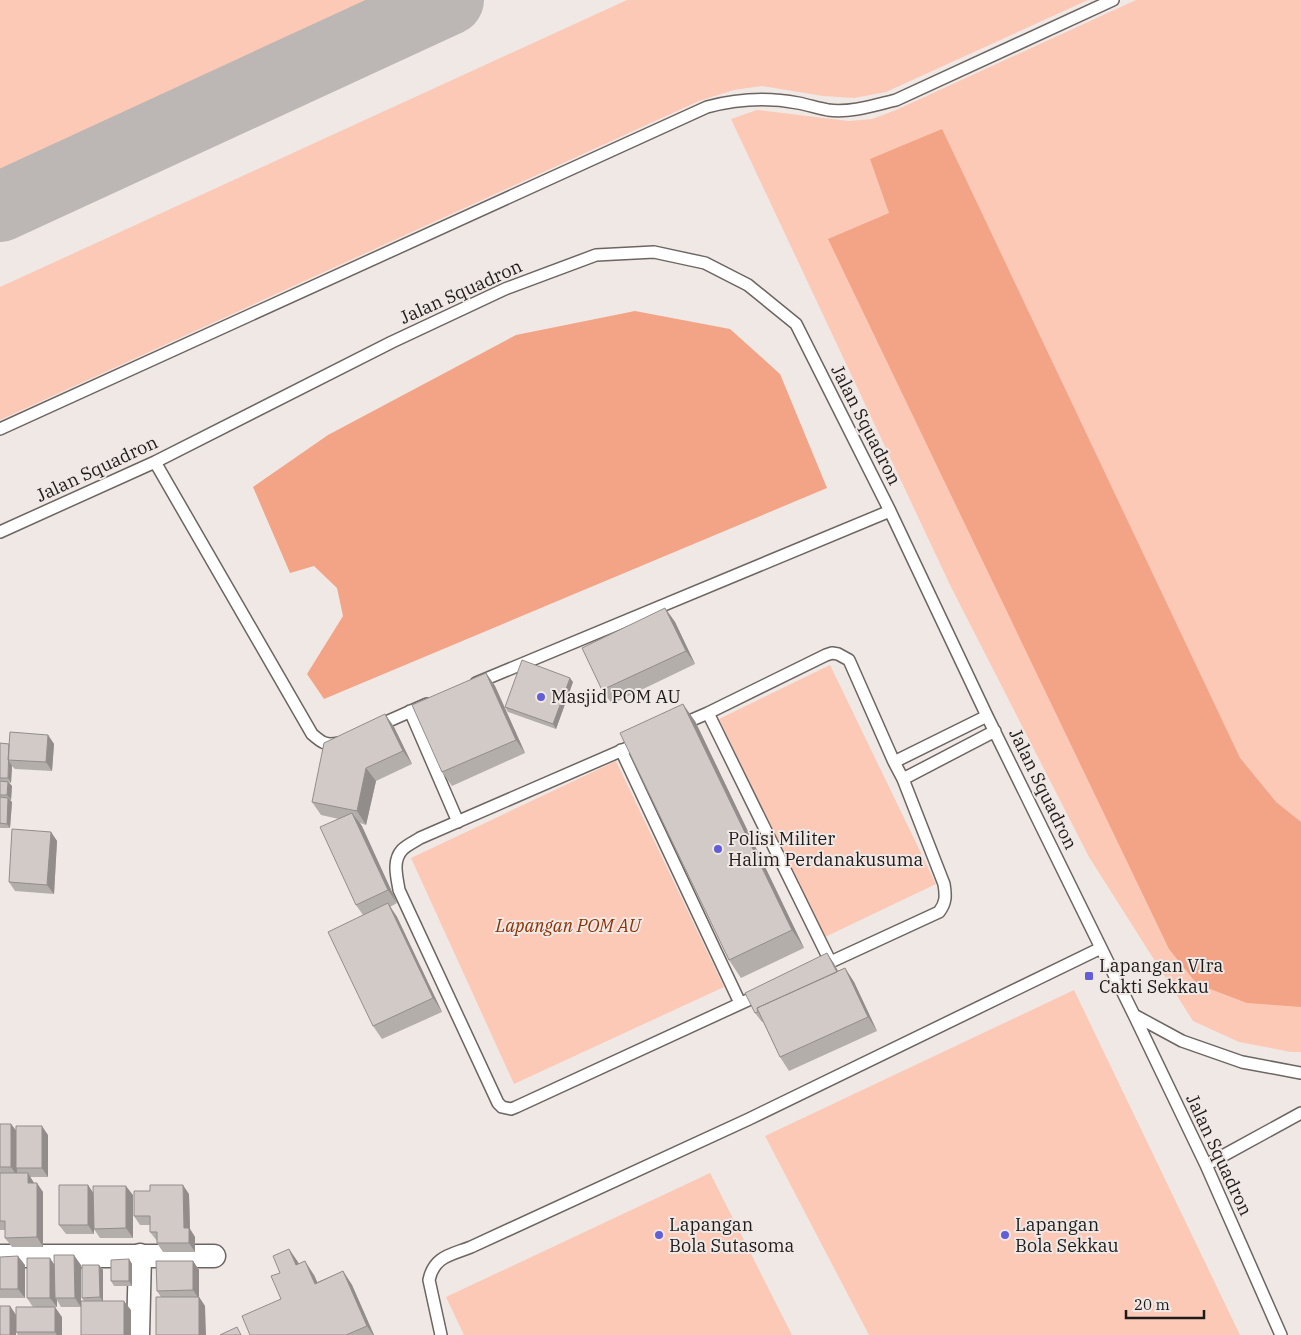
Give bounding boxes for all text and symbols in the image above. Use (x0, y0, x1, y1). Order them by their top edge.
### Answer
street label: Jalan Squadron (396, 254, 526, 329)
street label: Jalan Squadron (826, 361, 907, 489)
street label: Jalan Squadron (32, 430, 161, 507)
place label: Masjid POM AU (551, 685, 681, 708)
marker: Masjid POM AU (535, 691, 547, 703)
street label: Jalan Squadron (1004, 725, 1083, 853)
place label: Polisi Militer Halim Perdanakusuma (728, 827, 924, 871)
marker: Polisi Militer Halim Perdanakusuma (712, 843, 724, 855)
park label: Lapangan POM AU (494, 914, 642, 937)
place label: Lapangan VIra Cakti Sekkau (1099, 954, 1223, 998)
marker: Lapangan VIra Cakti Sekkau (1083, 970, 1095, 982)
street label: Jalan Squadron (1181, 1090, 1258, 1219)
place label: Lapangan Bola Sutasoma (669, 1213, 795, 1257)
place label: Lapangan Bola Sekkau (1015, 1213, 1119, 1257)
marker: Lapangan Bola Sutasoma (653, 1229, 665, 1241)
marker: Lapangan Bola Sekkau (999, 1229, 1011, 1241)
scale bar (1126, 1288, 1204, 1320)
text: 20 m (1134, 1295, 1170, 1314)

